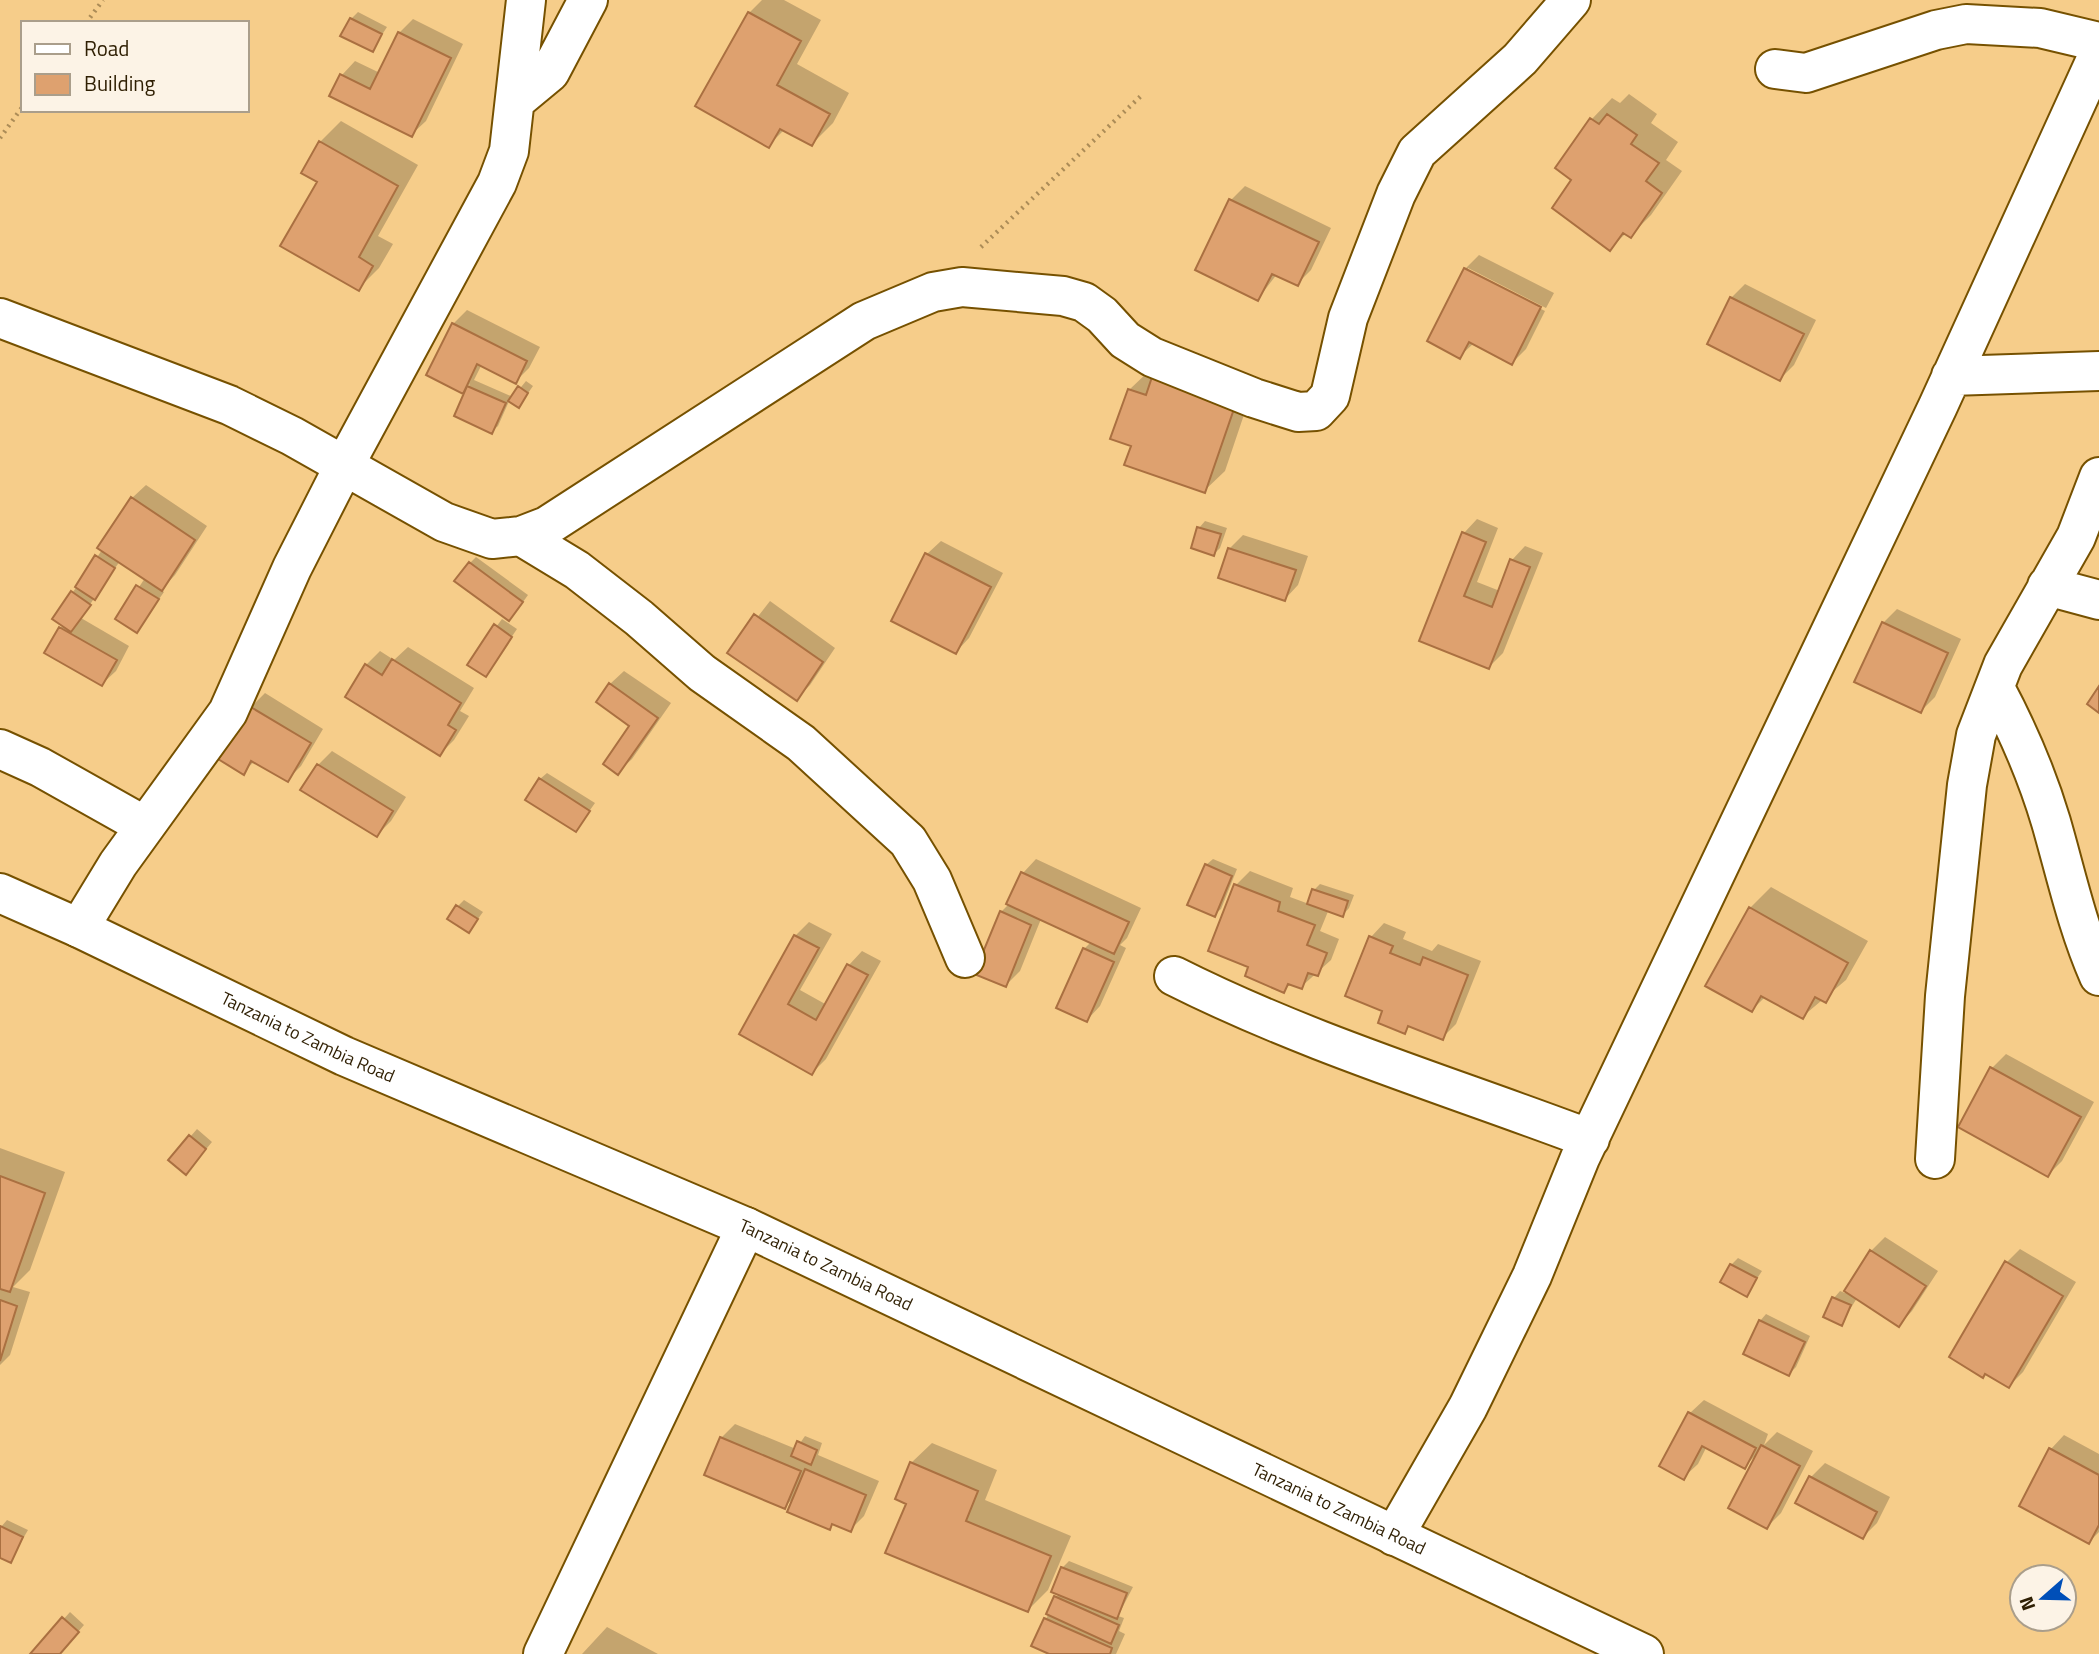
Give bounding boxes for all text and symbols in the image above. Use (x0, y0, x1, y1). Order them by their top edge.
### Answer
legend (21, 21, 248, 112)
text: Road (84, 32, 129, 64)
text: Building (84, 67, 156, 99)
street label: Tanzania to Zambia Road (216, 984, 399, 1089)
street label: Tanzania to Zambia Road (735, 1212, 917, 1317)
street label: Tanzania to Zambia Road (1248, 1456, 1430, 1561)
north arrow (2008, 1563, 2078, 1633)
text: N (2011, 1593, 2042, 1615)

